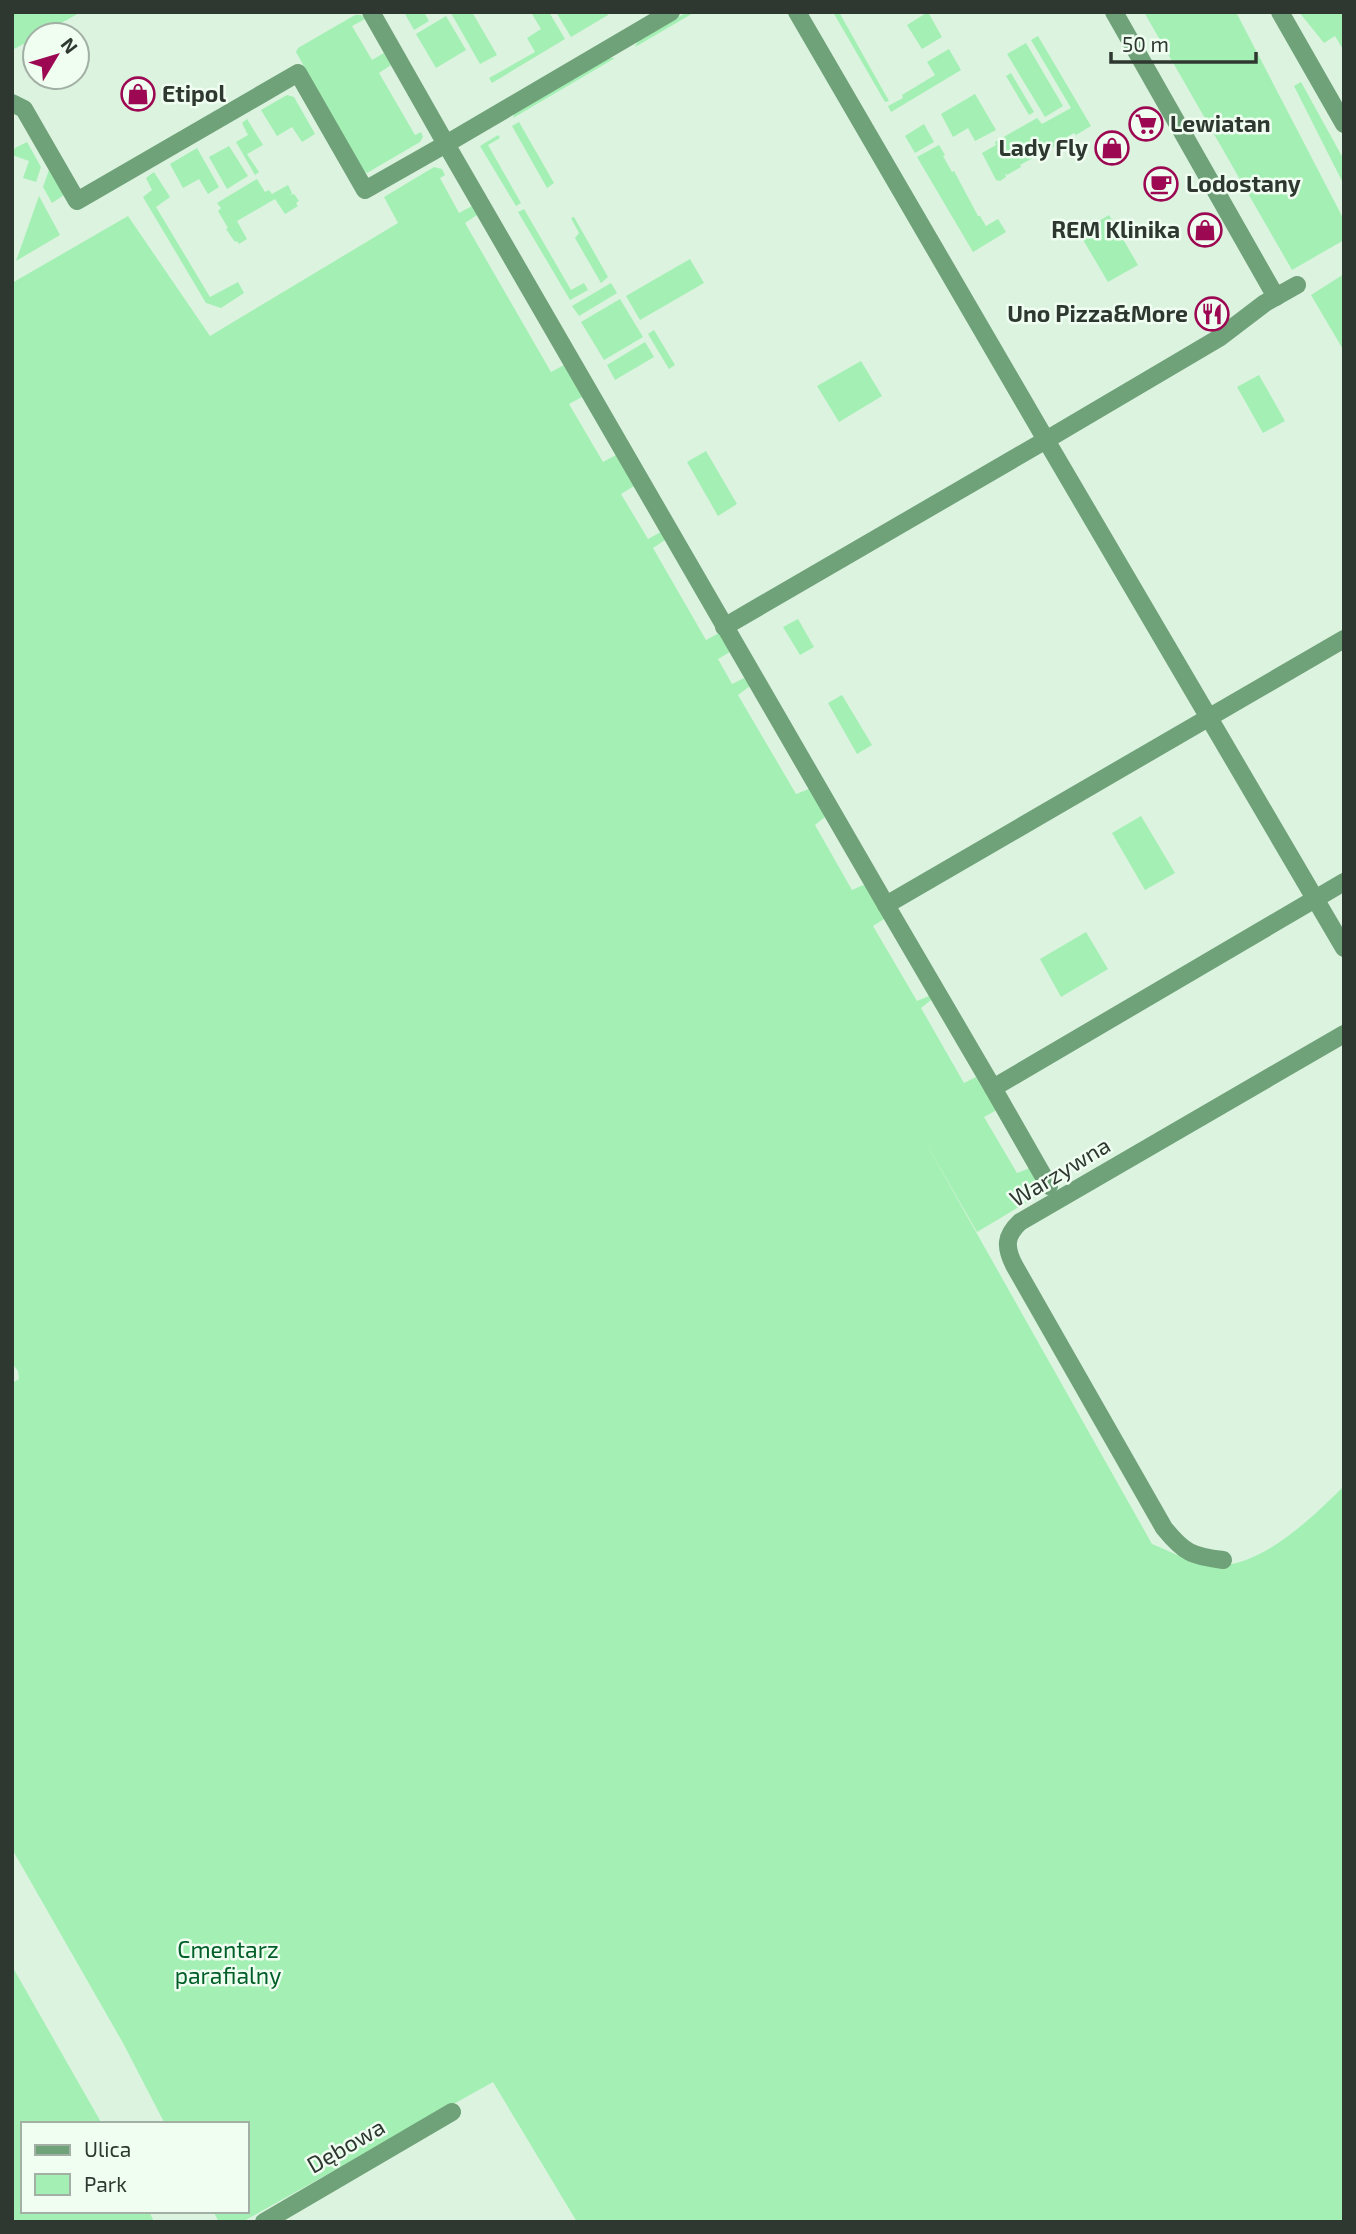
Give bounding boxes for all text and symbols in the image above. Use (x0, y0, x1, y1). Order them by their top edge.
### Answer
north arrow (21, 21, 91, 91)
scale bar (1111, 21, 1256, 65)
text: 50 m (1122, 31, 1169, 56)
text: N (57, 33, 83, 58)
shop icon: Etipol (119, 75, 157, 113)
place label: Etipol (162, 79, 226, 107)
supermarket icon: Lewiatan (1127, 105, 1165, 143)
place label: Lewiatan (1170, 109, 1271, 137)
shop icon: Lady Fly (1093, 129, 1131, 167)
place label: Lady Fly (999, 133, 1088, 161)
cafe icon: Lodostany (1142, 165, 1180, 203)
place label: Lodostany (1186, 169, 1301, 197)
shop icon: REM Klinika (1186, 211, 1224, 249)
place label: REM Klinika (1051, 215, 1180, 243)
restaurant icon: Uno Pizza&More (1193, 295, 1231, 333)
place label: Uno Pizza&More (1007, 299, 1188, 327)
street label: Warzywna (1004, 1130, 1115, 1212)
park label: Cmentarz parafialny (175, 1935, 281, 1989)
street label: Dębowa (302, 2112, 389, 2179)
legend (21, 2122, 248, 2213)
text: Ulica (84, 2136, 131, 2161)
text: Park (84, 2171, 127, 2196)

